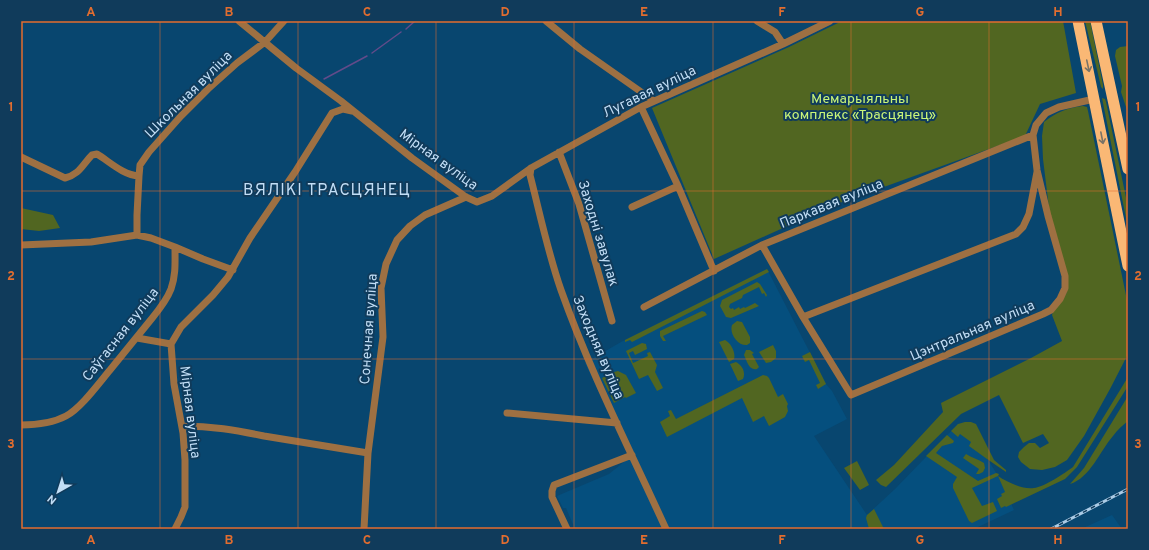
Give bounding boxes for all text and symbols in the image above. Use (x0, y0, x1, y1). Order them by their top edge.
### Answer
text: A (86, 5, 96, 21)
text: B (225, 5, 234, 21)
text: C (363, 5, 371, 21)
text: D (500, 5, 510, 21)
text: E (640, 5, 648, 21)
text: F (778, 5, 786, 21)
text: G (916, 5, 925, 21)
text: H (1053, 5, 1063, 21)
street label: Школьная вуліца (142, 48, 236, 142)
one-way arrow (1084, 60, 1092, 73)
street label: Лугавая вуліца (600, 62, 699, 122)
park label: Мемарыяльны комплекс «Трасцянец» (784, 91, 936, 124)
text: 1 (8, 100, 14, 116)
text: 1 (1135, 100, 1141, 116)
street label: Мірная вуліца (396, 126, 481, 194)
one-way arrow (1099, 131, 1107, 144)
street label: Паркавая вуліца (777, 176, 886, 233)
street label: Заходні завулак (573, 178, 622, 288)
district label: ВЯЛІКІ ТРАСЦЯНЕЦ (243, 181, 411, 201)
text: 2 (7, 269, 15, 285)
text: 2 (1134, 269, 1142, 285)
street label: Сонечная вуліца (357, 273, 382, 385)
street label: Саўгасная вуліца (79, 285, 163, 385)
street label: Заходняя вуліца (568, 293, 627, 402)
street label: Цэнтральная вуліца (908, 297, 1037, 365)
street label: Мірная вуліца (175, 365, 204, 459)
text: 3 (7, 437, 15, 453)
text: 3 (1134, 437, 1142, 453)
north arrow (38, 472, 78, 512)
text: N (45, 491, 60, 507)
text: A (86, 533, 96, 549)
text: B (225, 533, 234, 549)
text: C (363, 533, 371, 549)
text: D (500, 533, 510, 549)
text: E (640, 533, 648, 549)
text: F (778, 533, 786, 549)
text: G (916, 533, 925, 549)
text: H (1053, 533, 1063, 549)

